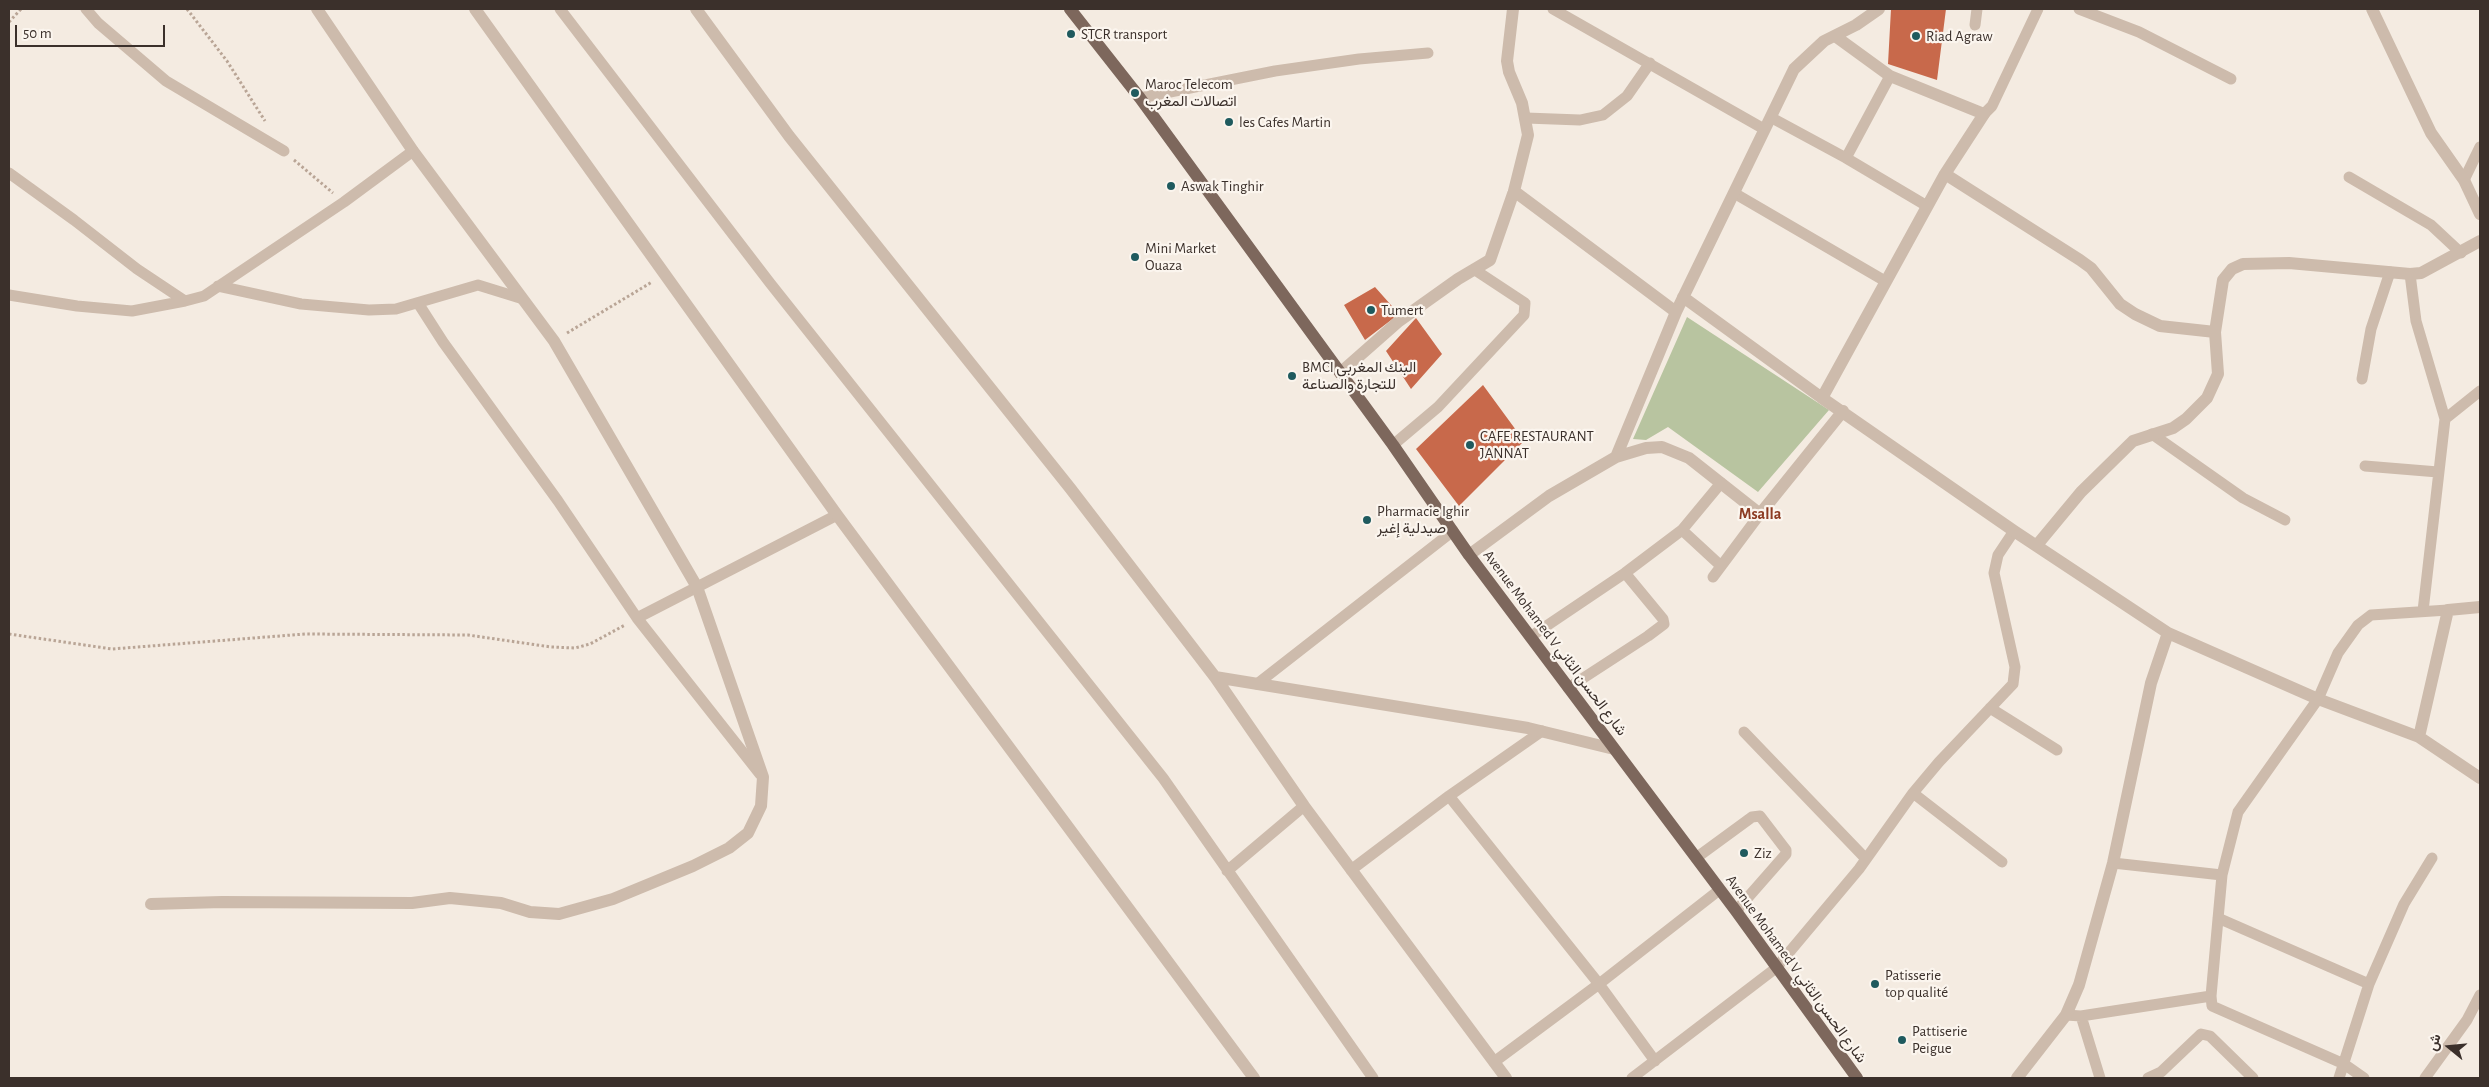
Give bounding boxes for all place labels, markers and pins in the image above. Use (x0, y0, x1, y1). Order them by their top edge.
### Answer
place label: STCR transport (1081, 25, 1167, 43)
place label: Riad Agraw (1926, 27, 1993, 45)
marker: STCR transport (1065, 28, 1077, 40)
marker: Riad Agraw (1910, 30, 1922, 42)
place label: Maroc Telecom اتصالات المغرب (1145, 75, 1237, 110)
marker: Maroc Telecom اتصالات المغرب (1129, 87, 1141, 99)
place label: les Cafes Martin (1239, 113, 1331, 131)
marker: les Cafes Martin (1223, 116, 1235, 128)
place label: Aswak Tinghir (1181, 177, 1264, 195)
marker: Aswak Tinghir (1165, 180, 1177, 192)
place label: Mini Market Ouaza (1145, 239, 1216, 274)
marker: Mini Market Ouaza (1129, 251, 1141, 263)
place label: Tumert (1381, 301, 1423, 319)
marker: Tumert (1365, 304, 1377, 316)
place label: BMCI البنك المغربي للتجارة والصناعة (1302, 358, 1416, 393)
marker: BMCI البنك المغربي للتجارة والصناعة (1286, 370, 1298, 382)
place label: CAFE RESTAURANT JANNAT (1480, 427, 1594, 462)
marker: CAFE RESTAURANT JANNAT (1464, 439, 1476, 451)
place label: Pharmacie Ighir صيدلية إغير (1377, 502, 1469, 537)
marker: Pharmacie Ighir صيدلية إغير (1361, 514, 1373, 526)
place label: Ziz (1754, 844, 1772, 862)
marker: Ziz (1738, 847, 1750, 859)
place label: Patisserie top qualité (1885, 966, 1948, 1001)
marker: Patisserie top qualité (1869, 978, 1881, 990)
place label: Pattiserie Peigue (1912, 1022, 1967, 1057)
marker: Pattiserie Peigue (1896, 1034, 1908, 1046)

